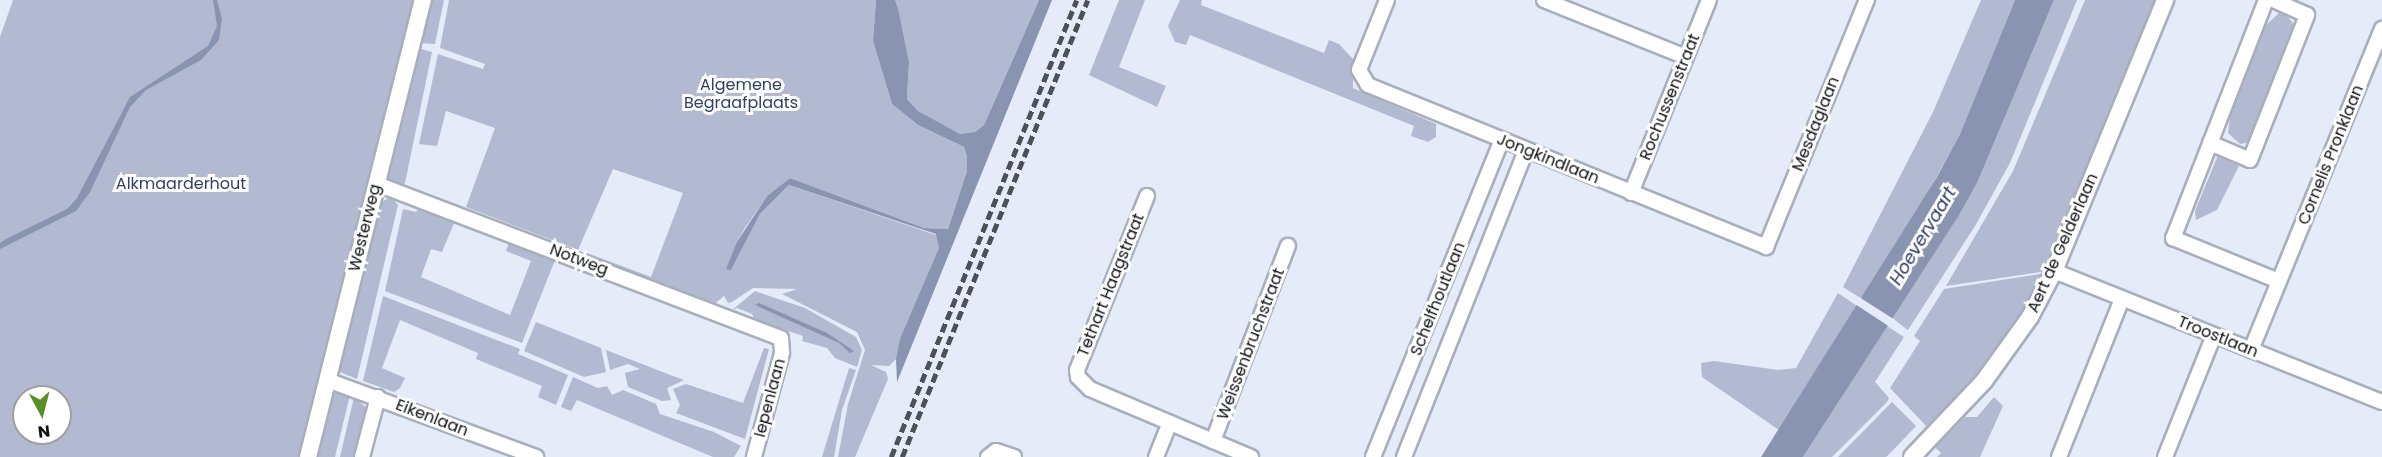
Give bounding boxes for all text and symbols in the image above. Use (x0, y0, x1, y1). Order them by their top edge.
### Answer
street label: Rochussenstraat (1636, 31, 1704, 163)
street label: Mesdaglaan (1788, 74, 1844, 174)
park label: Algemene Begraafplaats (684, 75, 798, 113)
street label: Cornelis Pronklaan (2294, 82, 2368, 228)
street label: Jongkindlaan (1494, 130, 1602, 188)
street label: Aert de Gelderlaan (2024, 170, 2102, 316)
park label: Alkmaarderhout (116, 174, 246, 194)
street label: Westerweg (345, 182, 385, 274)
water label: Hoevervaart (1885, 183, 1961, 289)
street label: Tethart Haagstraat (1074, 211, 1148, 359)
street label: Schelfhoutlaan (1406, 239, 1470, 359)
street label: Notweg (547, 240, 611, 280)
street label: Weissenbruchstraat (1213, 265, 1289, 423)
street label: Troostlaan (2175, 312, 2261, 362)
street label: Iepenlaan (750, 357, 790, 439)
north arrow (12, 385, 72, 445)
street label: Eikenlaan (393, 395, 471, 441)
text: N (37, 419, 51, 444)

